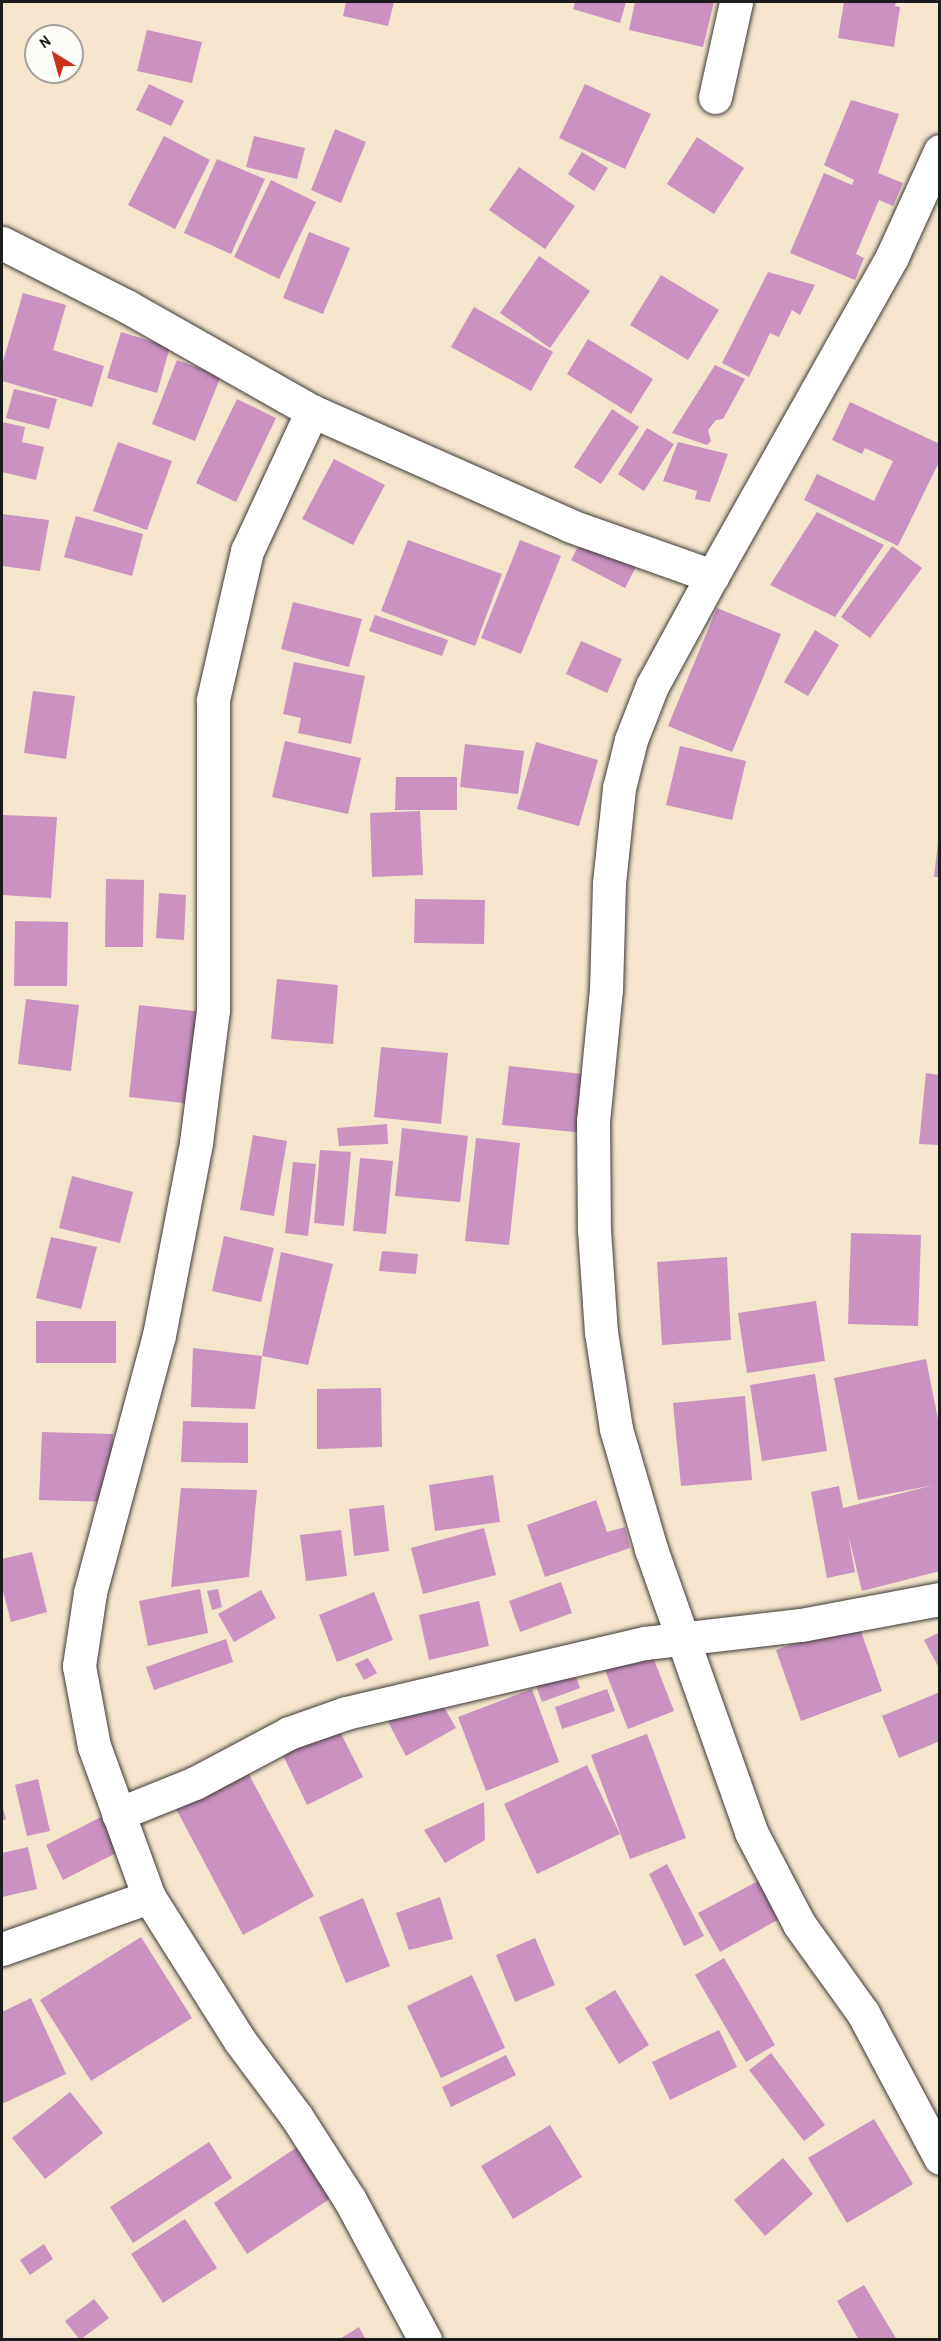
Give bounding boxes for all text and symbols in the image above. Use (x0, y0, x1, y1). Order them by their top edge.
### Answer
north arrow (24, 24, 84, 84)
text: N (34, 30, 54, 53)

